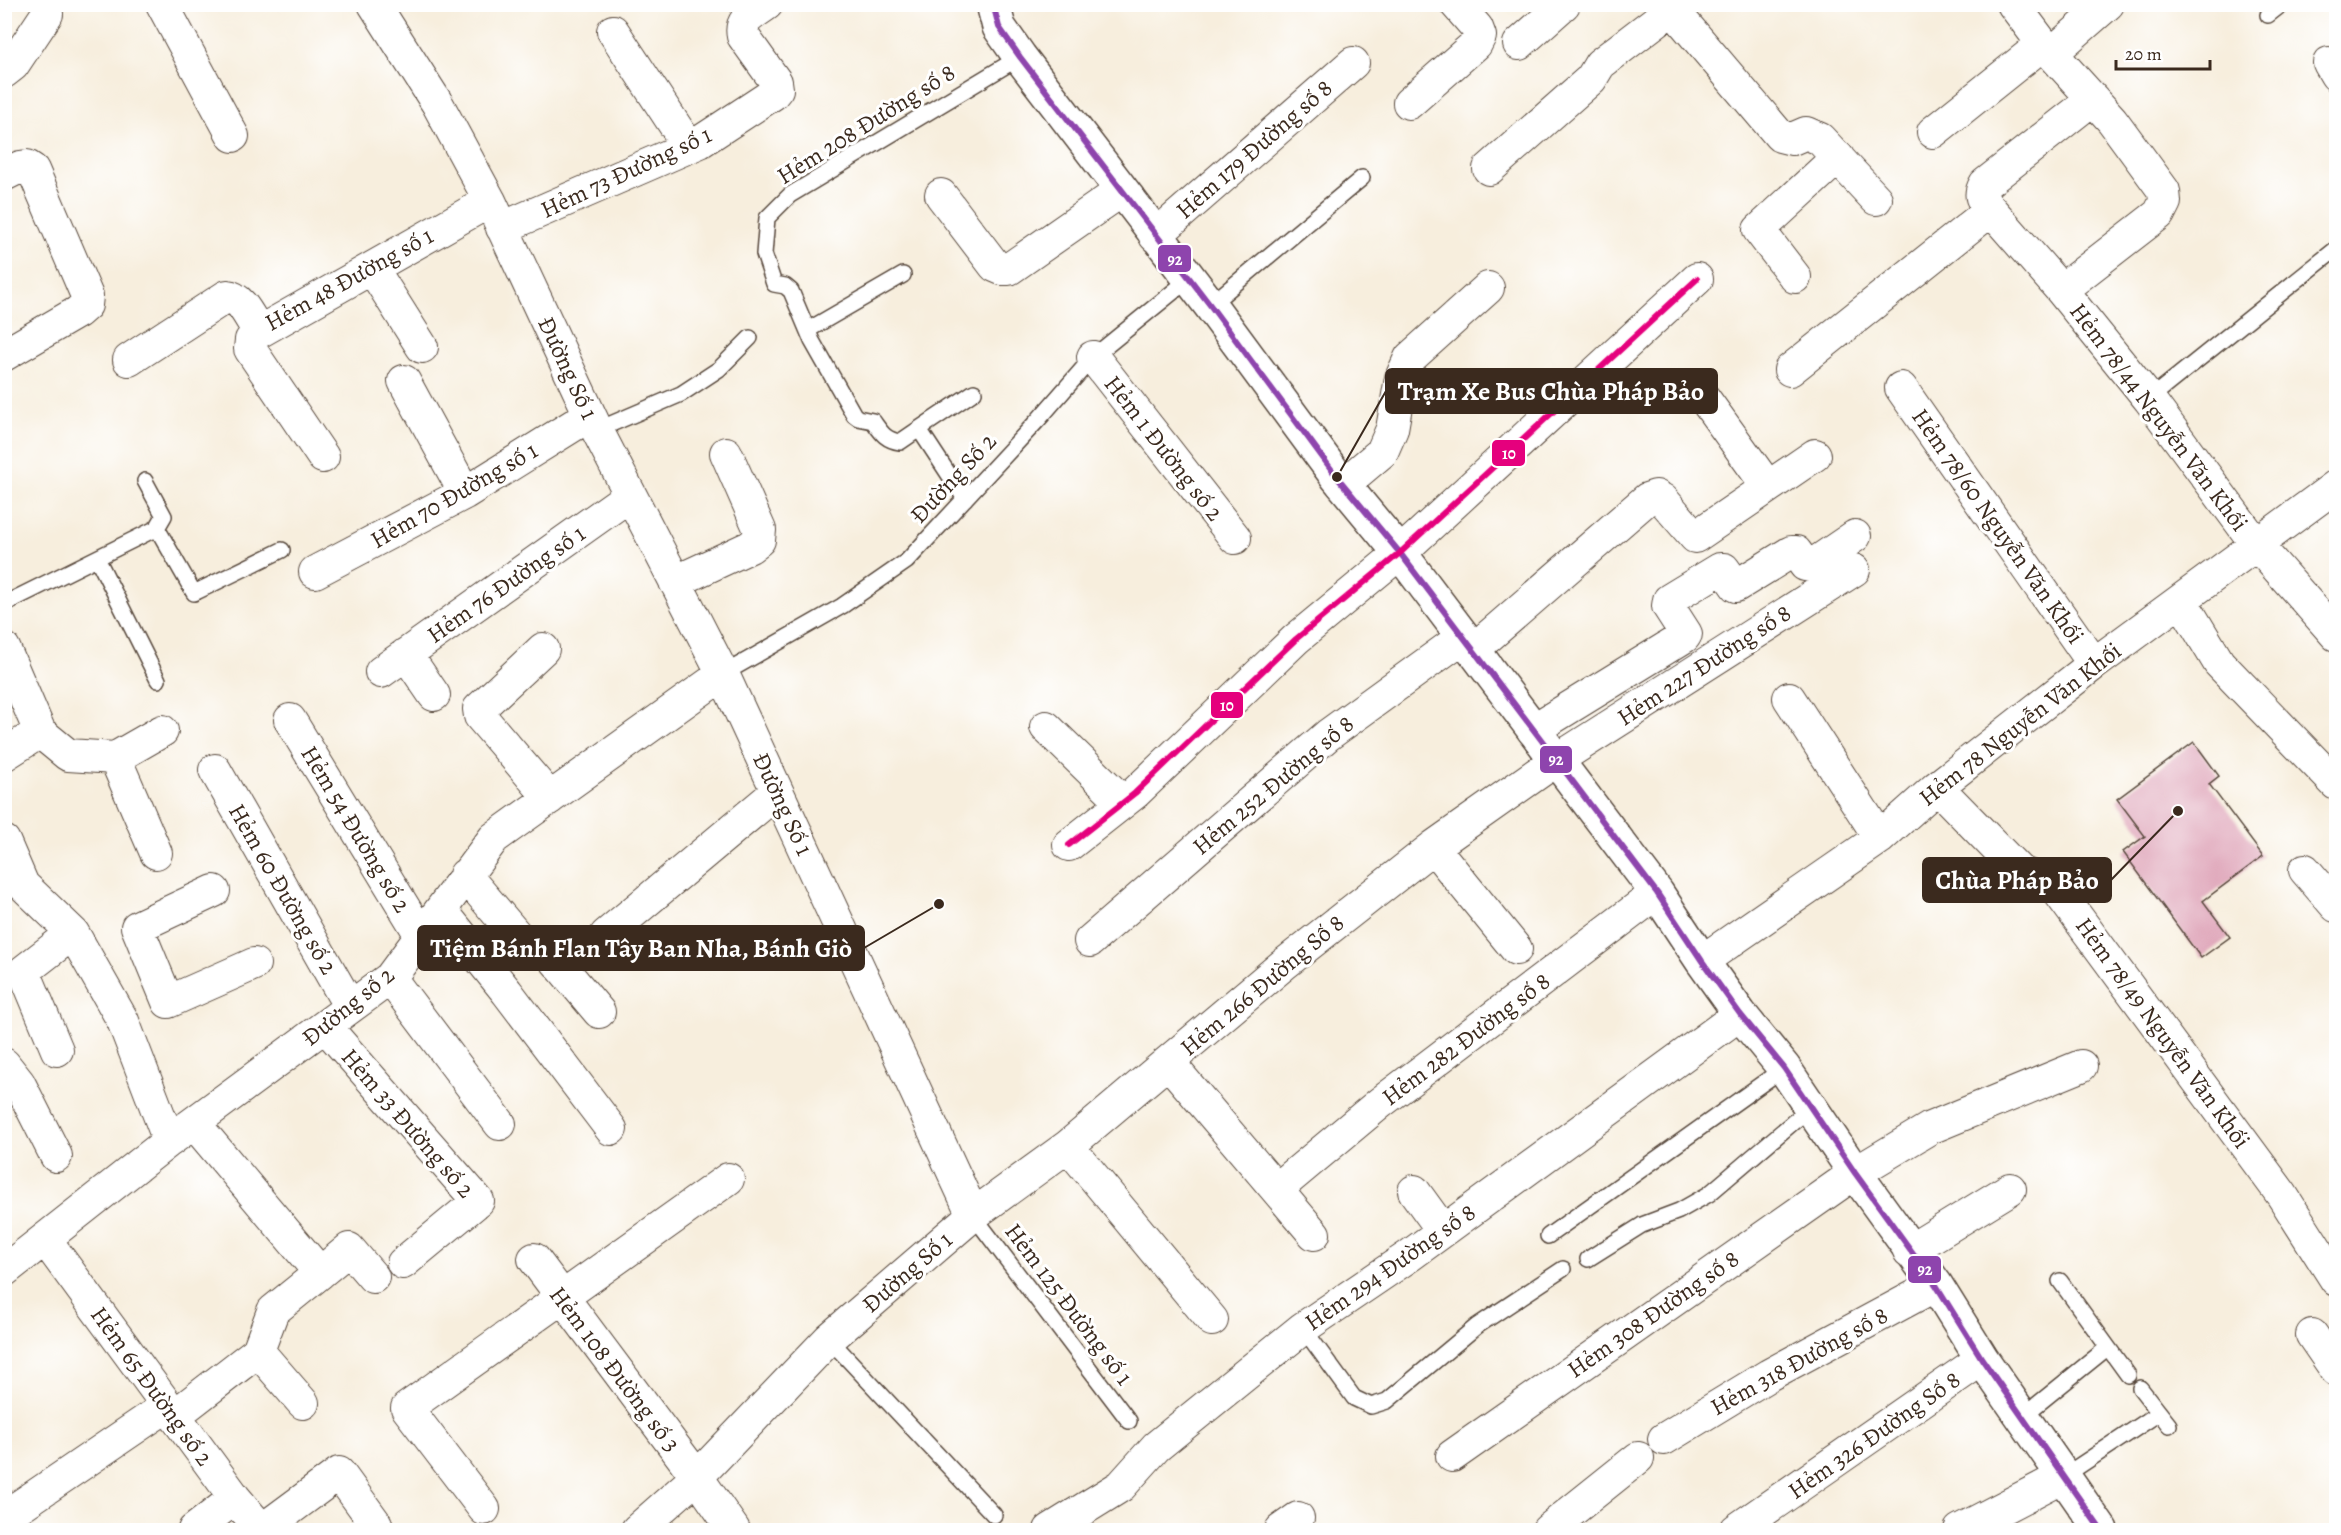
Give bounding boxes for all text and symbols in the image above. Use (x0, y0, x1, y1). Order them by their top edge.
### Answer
scale bar (2116, 33, 2210, 71)
text: 20 m (2125, 42, 2162, 66)
street label: Hẻm 208 Đường số 8 (771, 56, 961, 192)
street label: Hẻm 179 Đường số 8 (1169, 72, 1339, 226)
street label: Hẻm 73 Đường số 1 (535, 118, 717, 226)
street label: Hẻm 48 Đường số 1 (259, 220, 439, 338)
line badge: 92 (1157, 244, 1192, 273)
text: 92 (1167, 249, 1183, 271)
street label: Hẻm 78/44 Nguyễn Văn Khối (2062, 296, 2256, 538)
street label: Đường Số 1 (530, 311, 606, 425)
street label: Hẻm 1 Đường số 2 (1097, 369, 1231, 527)
callout: Trạm Xe Bus Chùa Pháp Bảo (1386, 369, 1717, 413)
text: Trạm Xe Bus Chùa Pháp Bảo (1398, 374, 1704, 409)
street label: Hẻm 78/60 Nguyễn Văn Khối (1904, 402, 2092, 650)
street label: Đường Số 2 (903, 426, 1003, 530)
street label: Hẻm 70 Đường số 1 (365, 434, 543, 556)
line badge: 10 (1491, 439, 1526, 467)
text: 10 (1502, 443, 1516, 465)
street label: Hẻm 76 Đường số 1 (421, 517, 591, 651)
street label: Hẻm 227 Đường số 8 (1611, 597, 1797, 733)
street label: Hẻm 78 Nguyễn Văn Khối (1912, 635, 2128, 813)
line badge: 10 (1210, 691, 1244, 719)
text: 10 (1220, 695, 1234, 717)
street label: Hẻm 252 Đường số 8 (1185, 708, 1361, 862)
street label: Hẻm 54 Đường số 2 (293, 740, 419, 918)
line badge: 92 (1539, 745, 1573, 774)
street label: Đường Số 1 (745, 747, 821, 861)
text: 92 (1548, 749, 1564, 771)
street label: Hẻm 60 Đường số 2 (221, 798, 345, 980)
callout: Chùa Pháp Bảo (1923, 858, 2111, 902)
text: Chùa Pháp Bảo (1935, 863, 2099, 898)
street label: Hẻm 266 Đường Số 8 (1173, 907, 1351, 1063)
street label: Hẻm 78/49 Nguyễn Văn Khối (2068, 911, 2258, 1155)
callout: Tiệm Bánh Flan Tây Ban Nha, Bánh Giò (418, 926, 864, 970)
text: Tiệm Bánh Flan Tây Ban Nha, Bánh Giò (430, 931, 852, 966)
street label: Đường số 2 (295, 959, 401, 1053)
street label: Hẻm 282 Đường số 8 (1375, 965, 1557, 1113)
street label: Hẻm 33 Đường số 2 (334, 1041, 482, 1205)
street label: Hẻm 294 Đường số 8 (1298, 1196, 1482, 1338)
street label: Hẻm 125 Đường số 1 (998, 1216, 1140, 1392)
street label: Đường Số 1 (855, 1224, 959, 1320)
street label: Hẻm 308 Đường số 8 (1561, 1243, 1745, 1385)
line badge: 92 (1907, 1255, 1942, 1284)
text: 92 (1917, 1259, 1933, 1281)
street label: Hẻm 108 Đường số 3 (542, 1280, 688, 1458)
street label: Hẻm 318 Đường số 8 (1704, 1299, 1894, 1423)
street label: Hẻm 65 Đường số 2 (83, 1300, 221, 1472)
street label: Hẻm 326 Đường Số 8 (1781, 1364, 1967, 1506)

